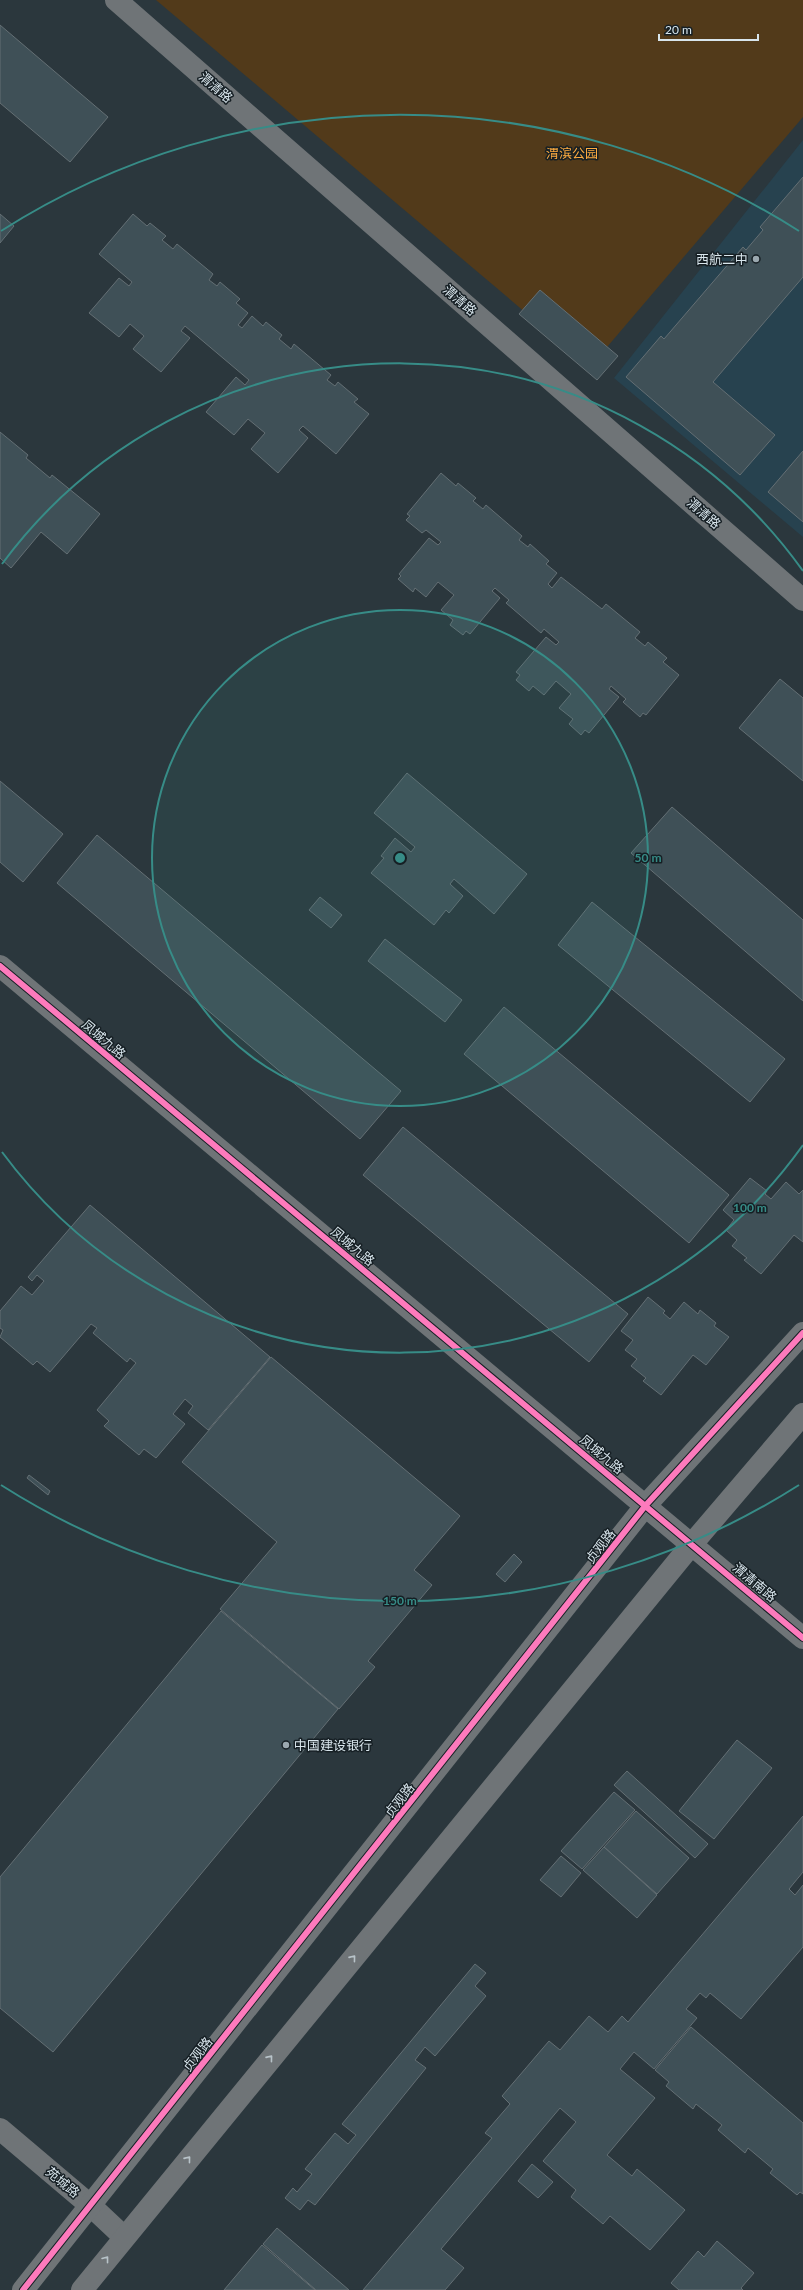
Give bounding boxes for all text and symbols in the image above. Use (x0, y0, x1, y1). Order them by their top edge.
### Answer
scale bar (659, 16, 758, 42)
text: 20 m (665, 22, 692, 37)
street label: 渭清路 (196, 68, 236, 106)
park label: 渭滨公园 (546, 145, 598, 161)
place label: 西航二中 (696, 251, 748, 267)
marker: 西航二中 (751, 254, 761, 264)
street label: 渭清路 (440, 281, 480, 319)
street label: 渭清路 (684, 494, 724, 532)
text: 50 m (635, 850, 661, 865)
centre of rings (393, 851, 407, 865)
street label: 凤城九路 (79, 1016, 129, 1062)
text: 100 m (733, 1200, 767, 1215)
street label: 凤城九路 (328, 1223, 378, 1269)
street label: 凤城九路 (577, 1431, 627, 1477)
street label: 贞观路 (582, 1526, 618, 1566)
street label: 渭清南路 (730, 1559, 780, 1605)
text: 150 m (383, 1593, 417, 1608)
place label: 中国建设银行 (294, 1737, 372, 1753)
marker: 中国建设银行 (281, 1740, 291, 1750)
street label: 贞观路 (381, 1780, 417, 1820)
one-way arrow (348, 1955, 355, 1962)
street label: 贞观路 (179, 2034, 215, 2074)
one-way arrow (266, 2056, 273, 2063)
one-way arrow (183, 2156, 190, 2163)
street label: 苑城路 (43, 2163, 83, 2201)
one-way arrow (101, 2257, 108, 2264)

